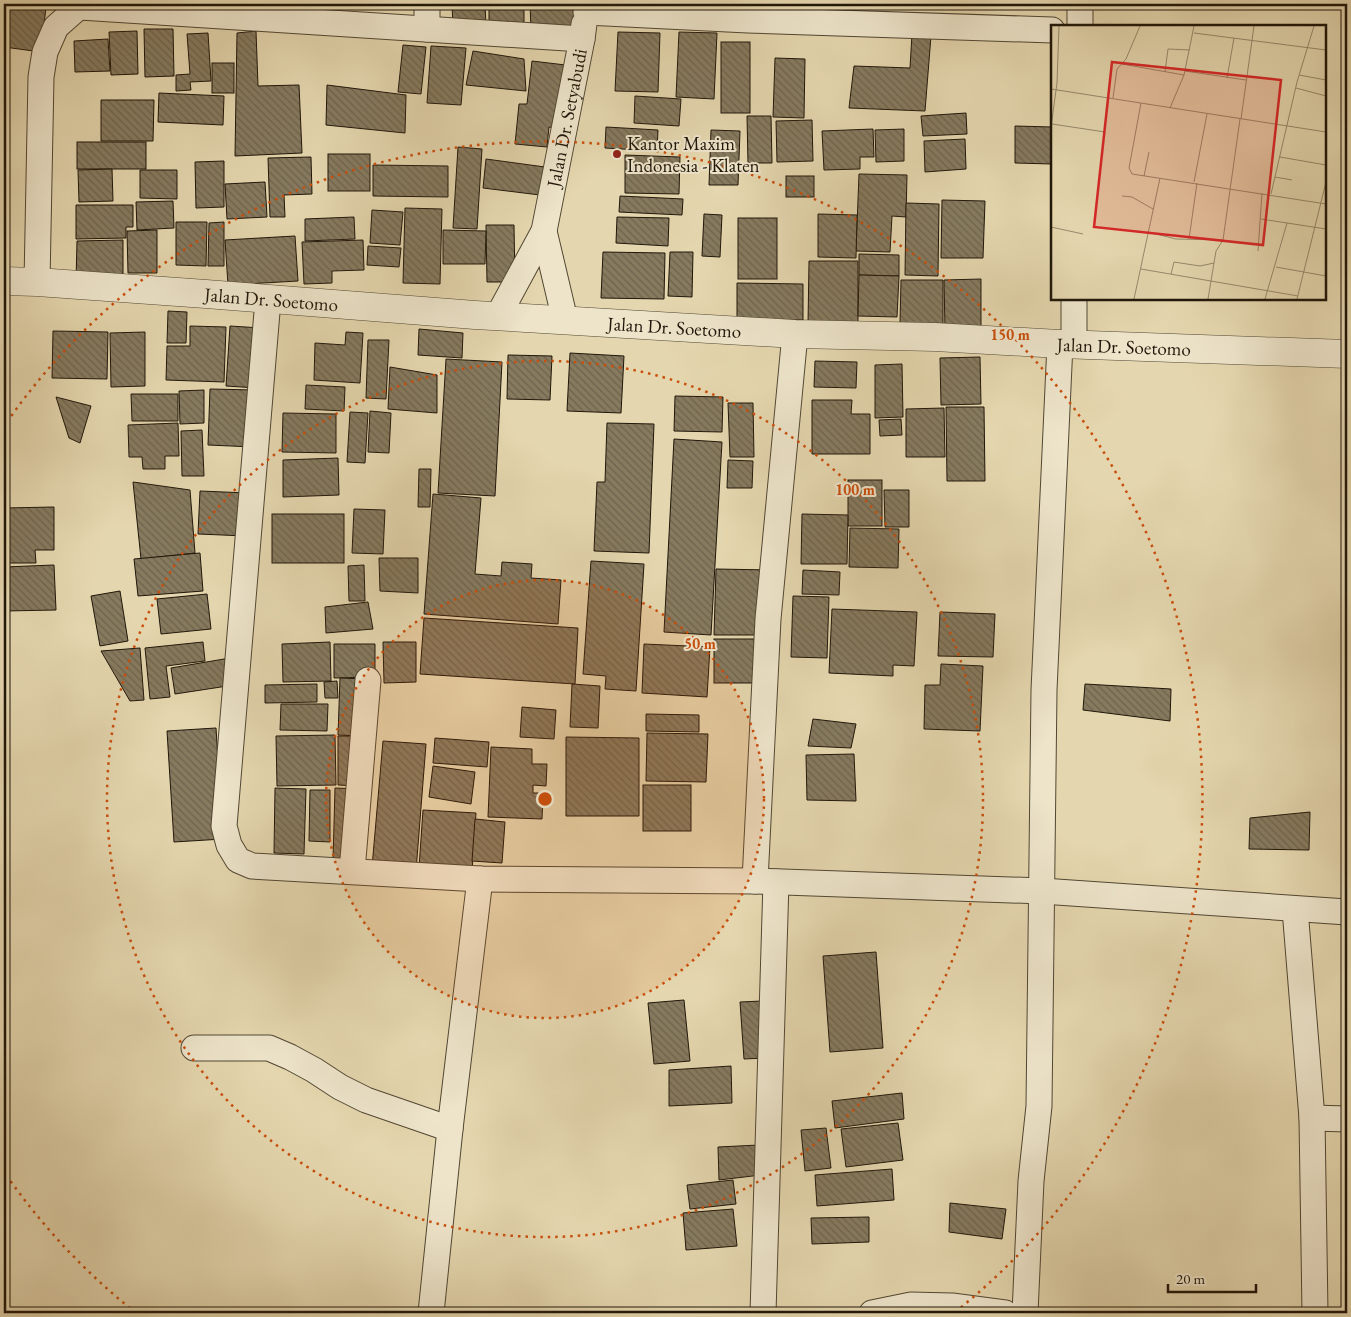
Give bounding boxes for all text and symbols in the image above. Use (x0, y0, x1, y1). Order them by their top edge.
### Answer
inset map (1051, 25, 1326, 300)
street label: Jalan Dr. Setyabudi (541, 46, 593, 191)
place label: Kantor Maxim Indonesia - Klaten (627, 131, 760, 178)
marker: Kantor Maxim Indonesia - Klaten (611, 148, 623, 160)
street label: Jalan Dr. Soetomo (201, 282, 339, 317)
street label: Jalan Dr. Soetomo (605, 311, 742, 344)
text: 150 m (990, 325, 1030, 344)
street label: Jalan Dr. Soetomo (1054, 332, 1191, 362)
text: 100 m (835, 480, 875, 499)
text: 50 m (684, 634, 716, 653)
centre of rings (536, 790, 554, 808)
scale bar (1168, 1262, 1256, 1294)
text: 20 m (1176, 1269, 1205, 1288)

